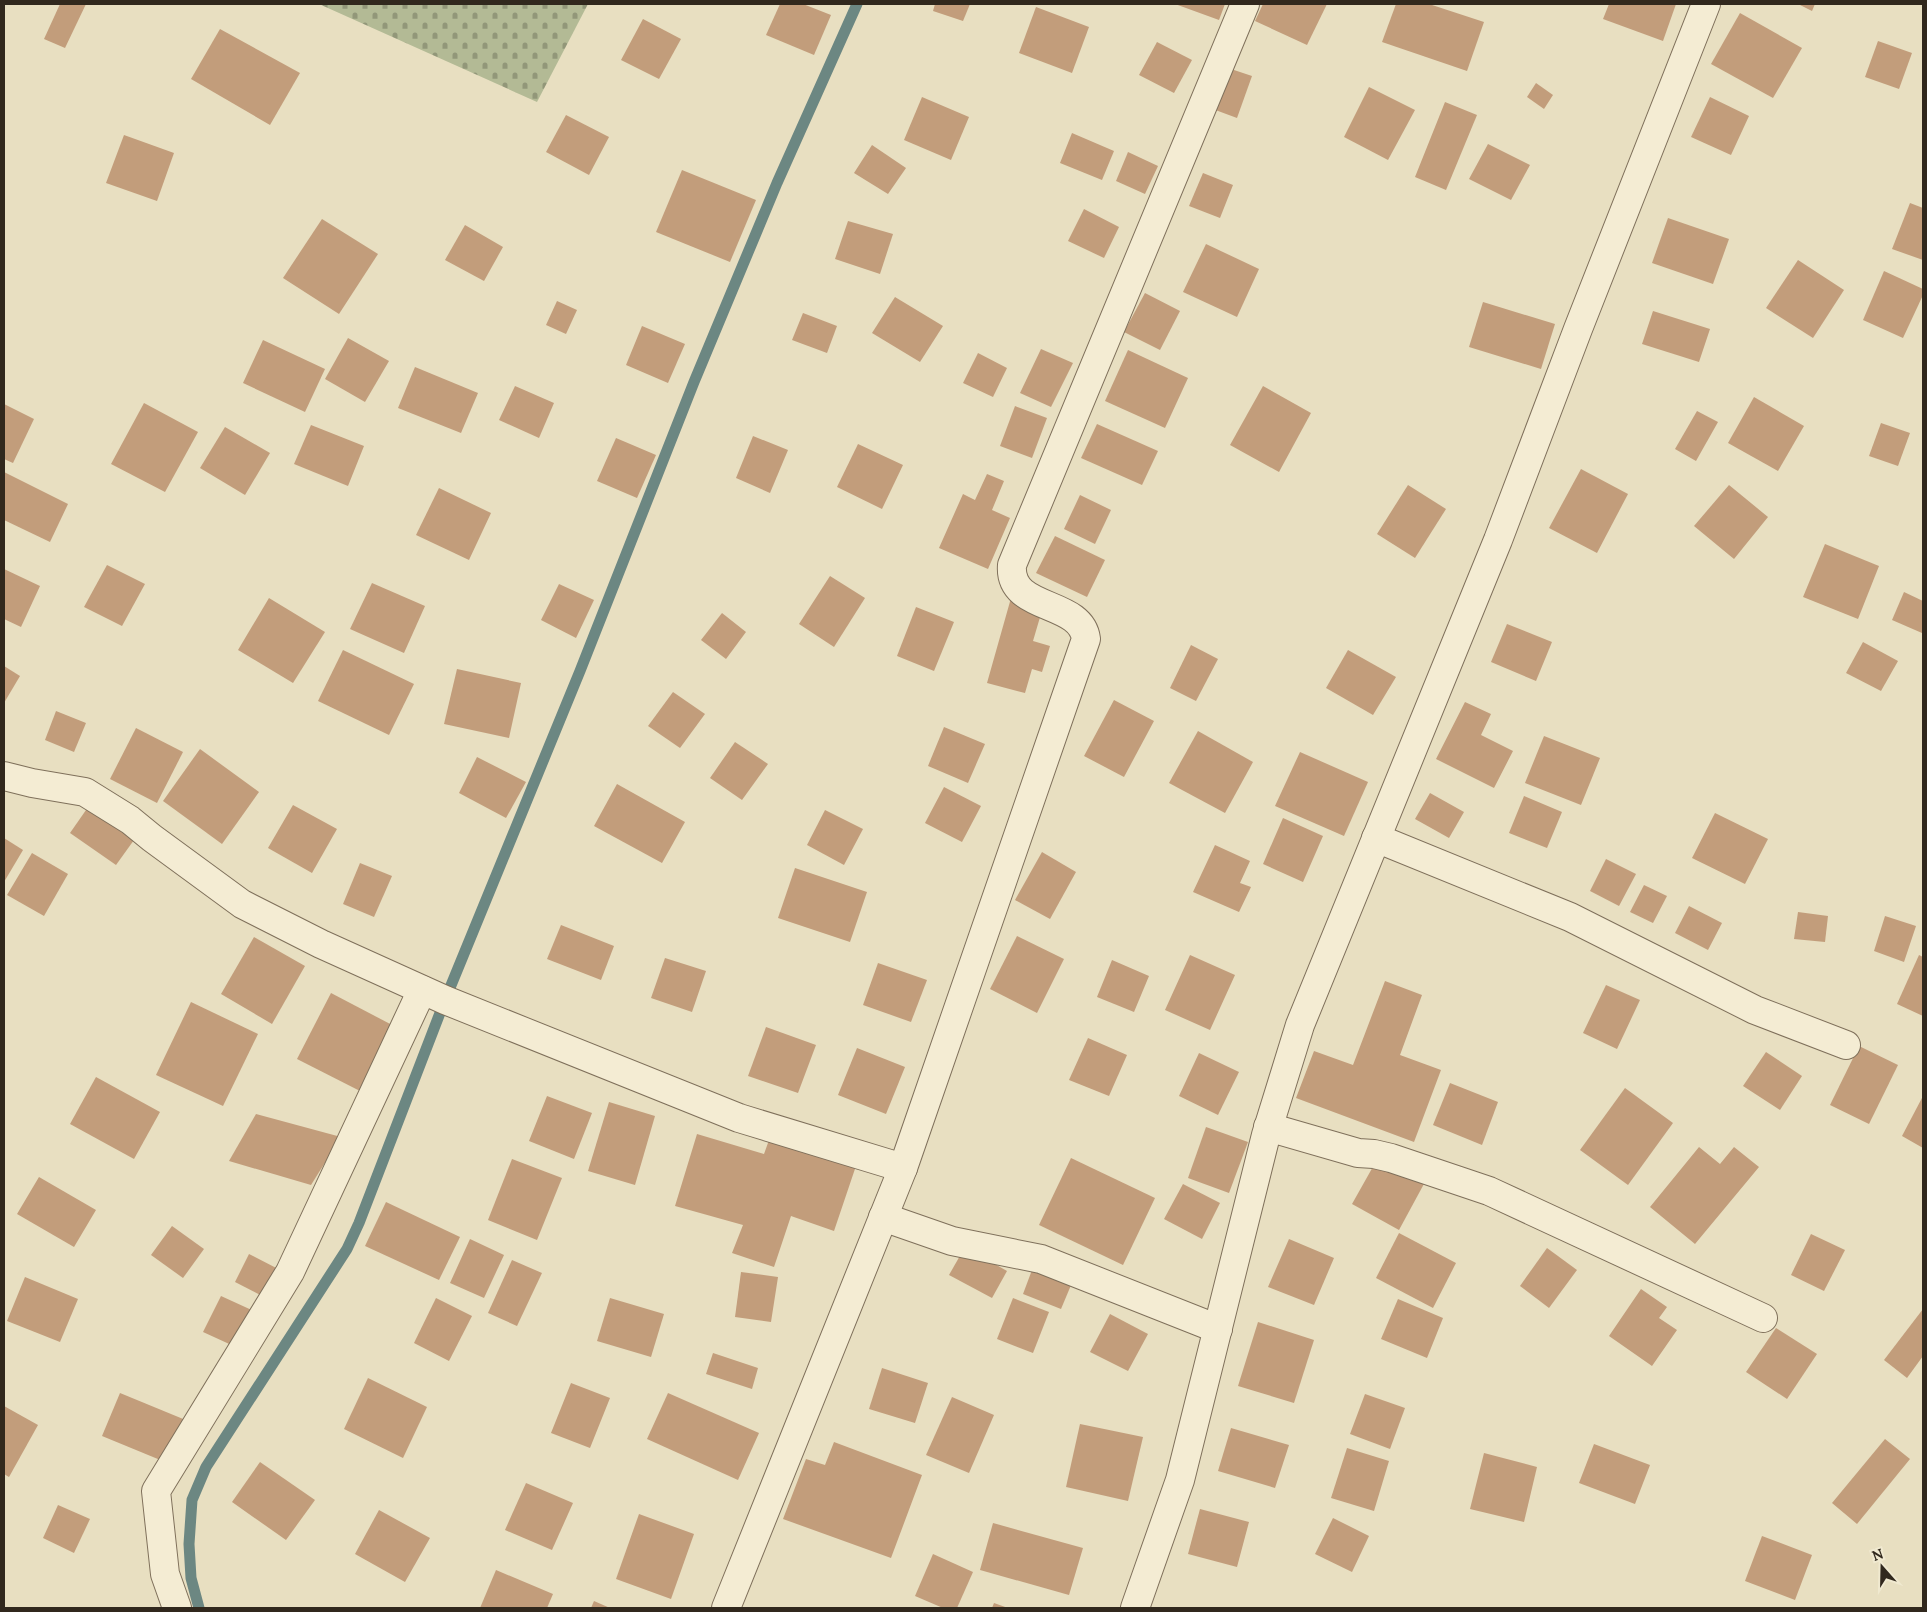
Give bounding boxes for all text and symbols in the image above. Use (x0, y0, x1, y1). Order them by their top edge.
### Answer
north arrow (1857, 1542, 1907, 1592)
text: N (1869, 1544, 1886, 1565)

